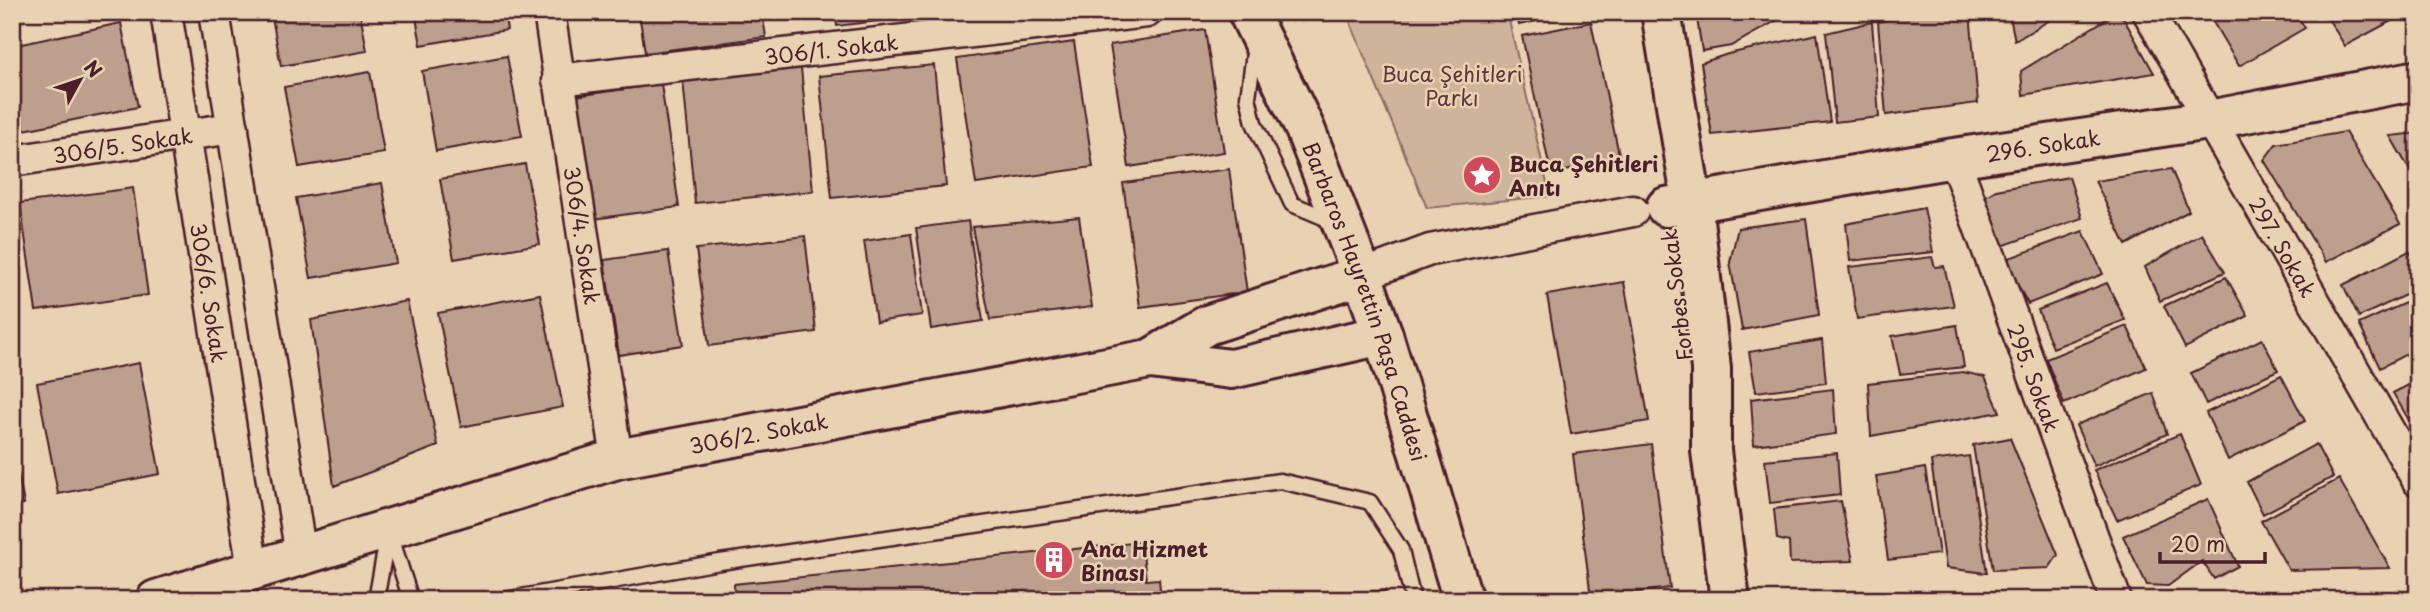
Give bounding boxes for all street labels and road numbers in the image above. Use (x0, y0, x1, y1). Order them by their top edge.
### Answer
street label: 306/1. Sokak (763, 25, 900, 72)
street label: 306/5. Sokak (51, 118, 195, 171)
street label: 296. Sokak (1984, 120, 2102, 169)
street label: Barbaros Hayrettin Paşa Caddesi (1295, 137, 1436, 465)
street label: 306/4. Sokak (557, 164, 609, 307)
street label: 297. Sokak (2242, 191, 2325, 303)
street label: 306/6. Sokak (183, 221, 236, 365)
street label: Forbes Sokak (1652, 227, 1700, 363)
street label: 295. Sokak (2000, 319, 2069, 437)
street label: 306/2. Sokak (687, 404, 830, 461)

